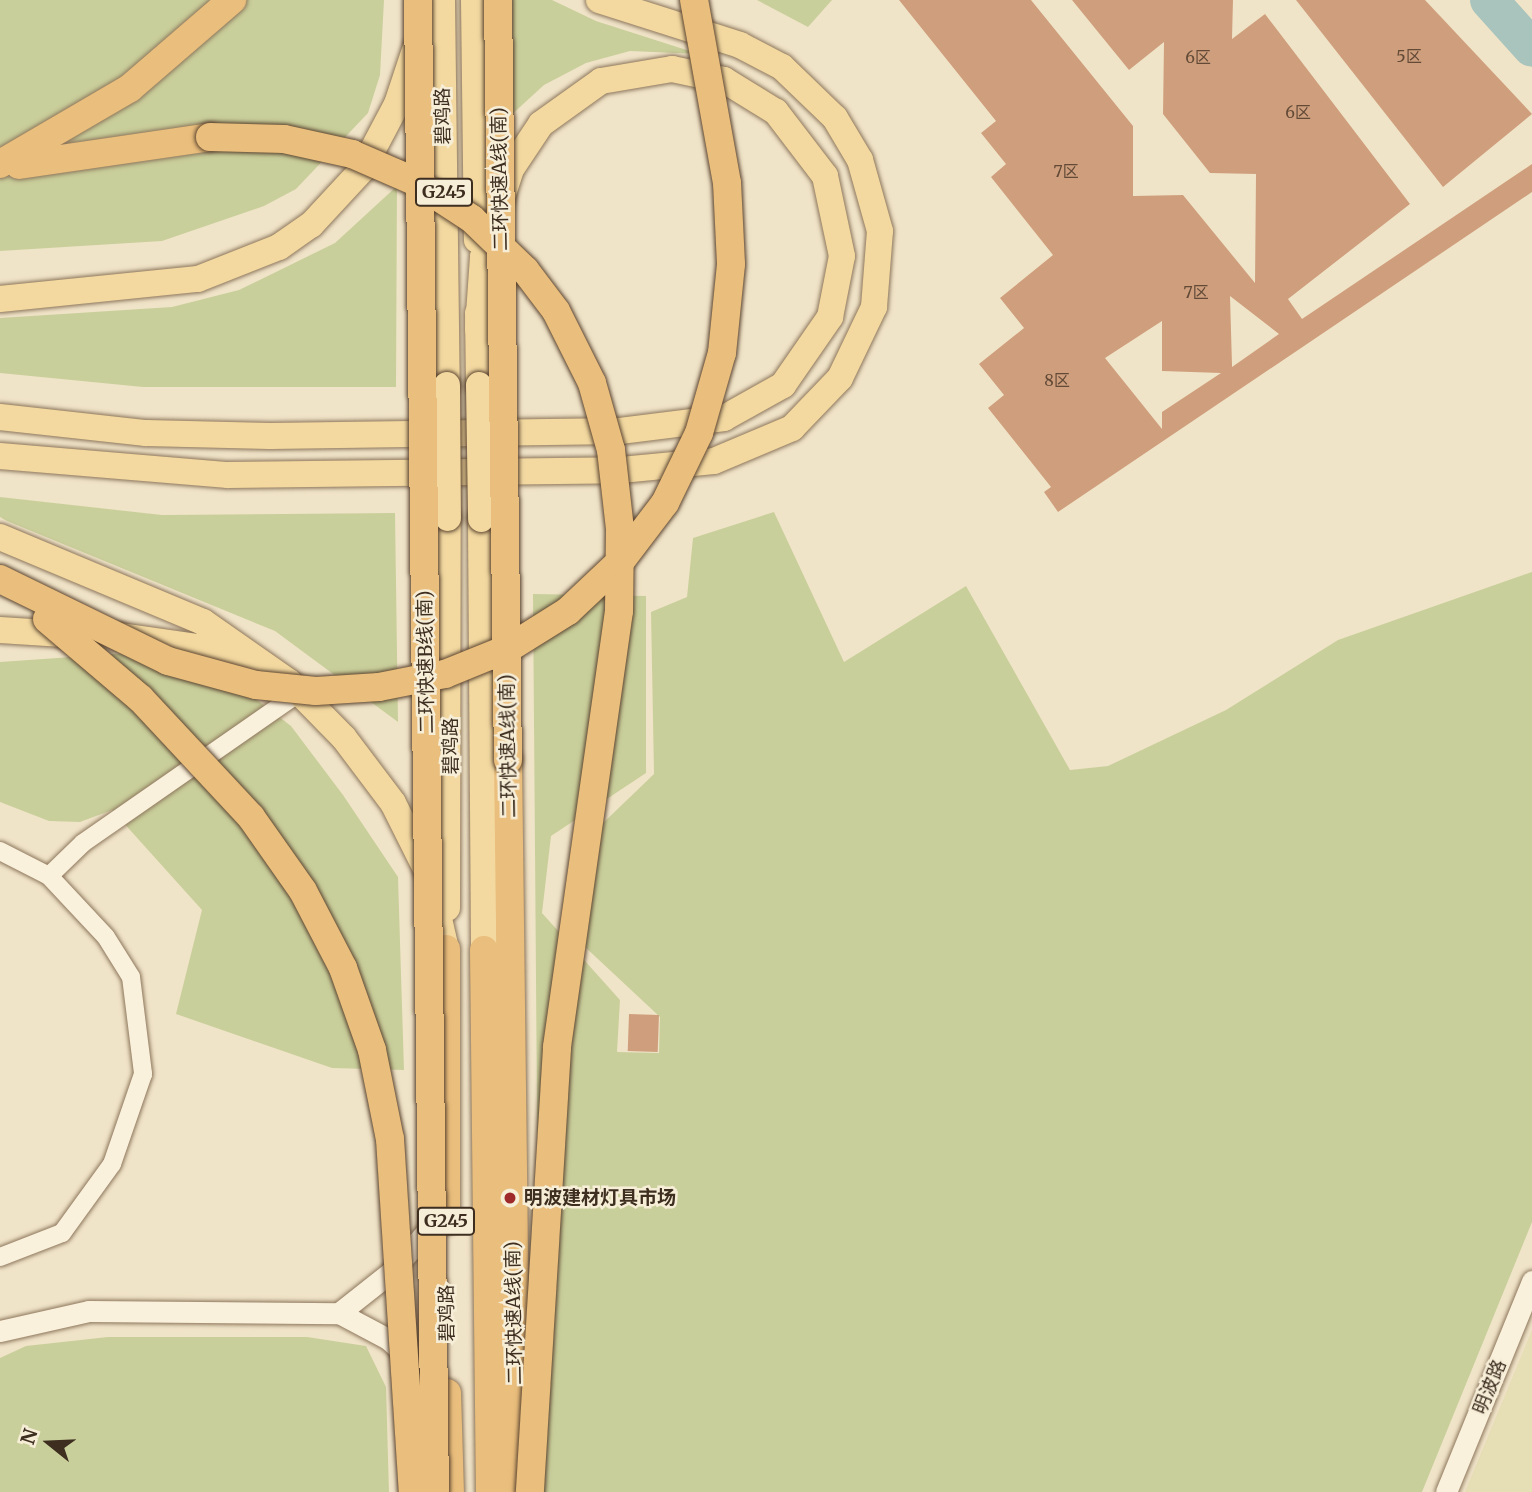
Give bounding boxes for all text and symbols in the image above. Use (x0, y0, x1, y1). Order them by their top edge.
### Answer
house number: 5区 (1396, 46, 1422, 66)
house number: 6区 (1185, 47, 1211, 67)
street label: 碧鸡路 (431, 87, 455, 145)
house number: 6区 (1285, 102, 1311, 122)
street label: 二环快速A线(南) (487, 107, 513, 251)
house number: 7区 (1053, 161, 1079, 181)
road number: G245 (414, 177, 474, 206)
house number: 7区 (1183, 282, 1209, 302)
house number: 8区 (1044, 370, 1070, 390)
street label: 二环快速B线(南) (413, 590, 439, 734)
street label: 二环快速A线(南) (495, 674, 521, 818)
street label: 碧鸡路 (440, 718, 462, 774)
place label: 明波建材灯具市场 (524, 1187, 676, 1209)
marker: 明波建材灯具市场 (502, 1190, 518, 1206)
road number: G245 (416, 1206, 476, 1236)
street label: 二环快速A线(南) (501, 1241, 527, 1385)
street label: 碧鸡路 (435, 1284, 459, 1342)
street label: 明波路 (1469, 1356, 1511, 1418)
north arrow (14, 1408, 84, 1478)
text: N (15, 1426, 43, 1447)

